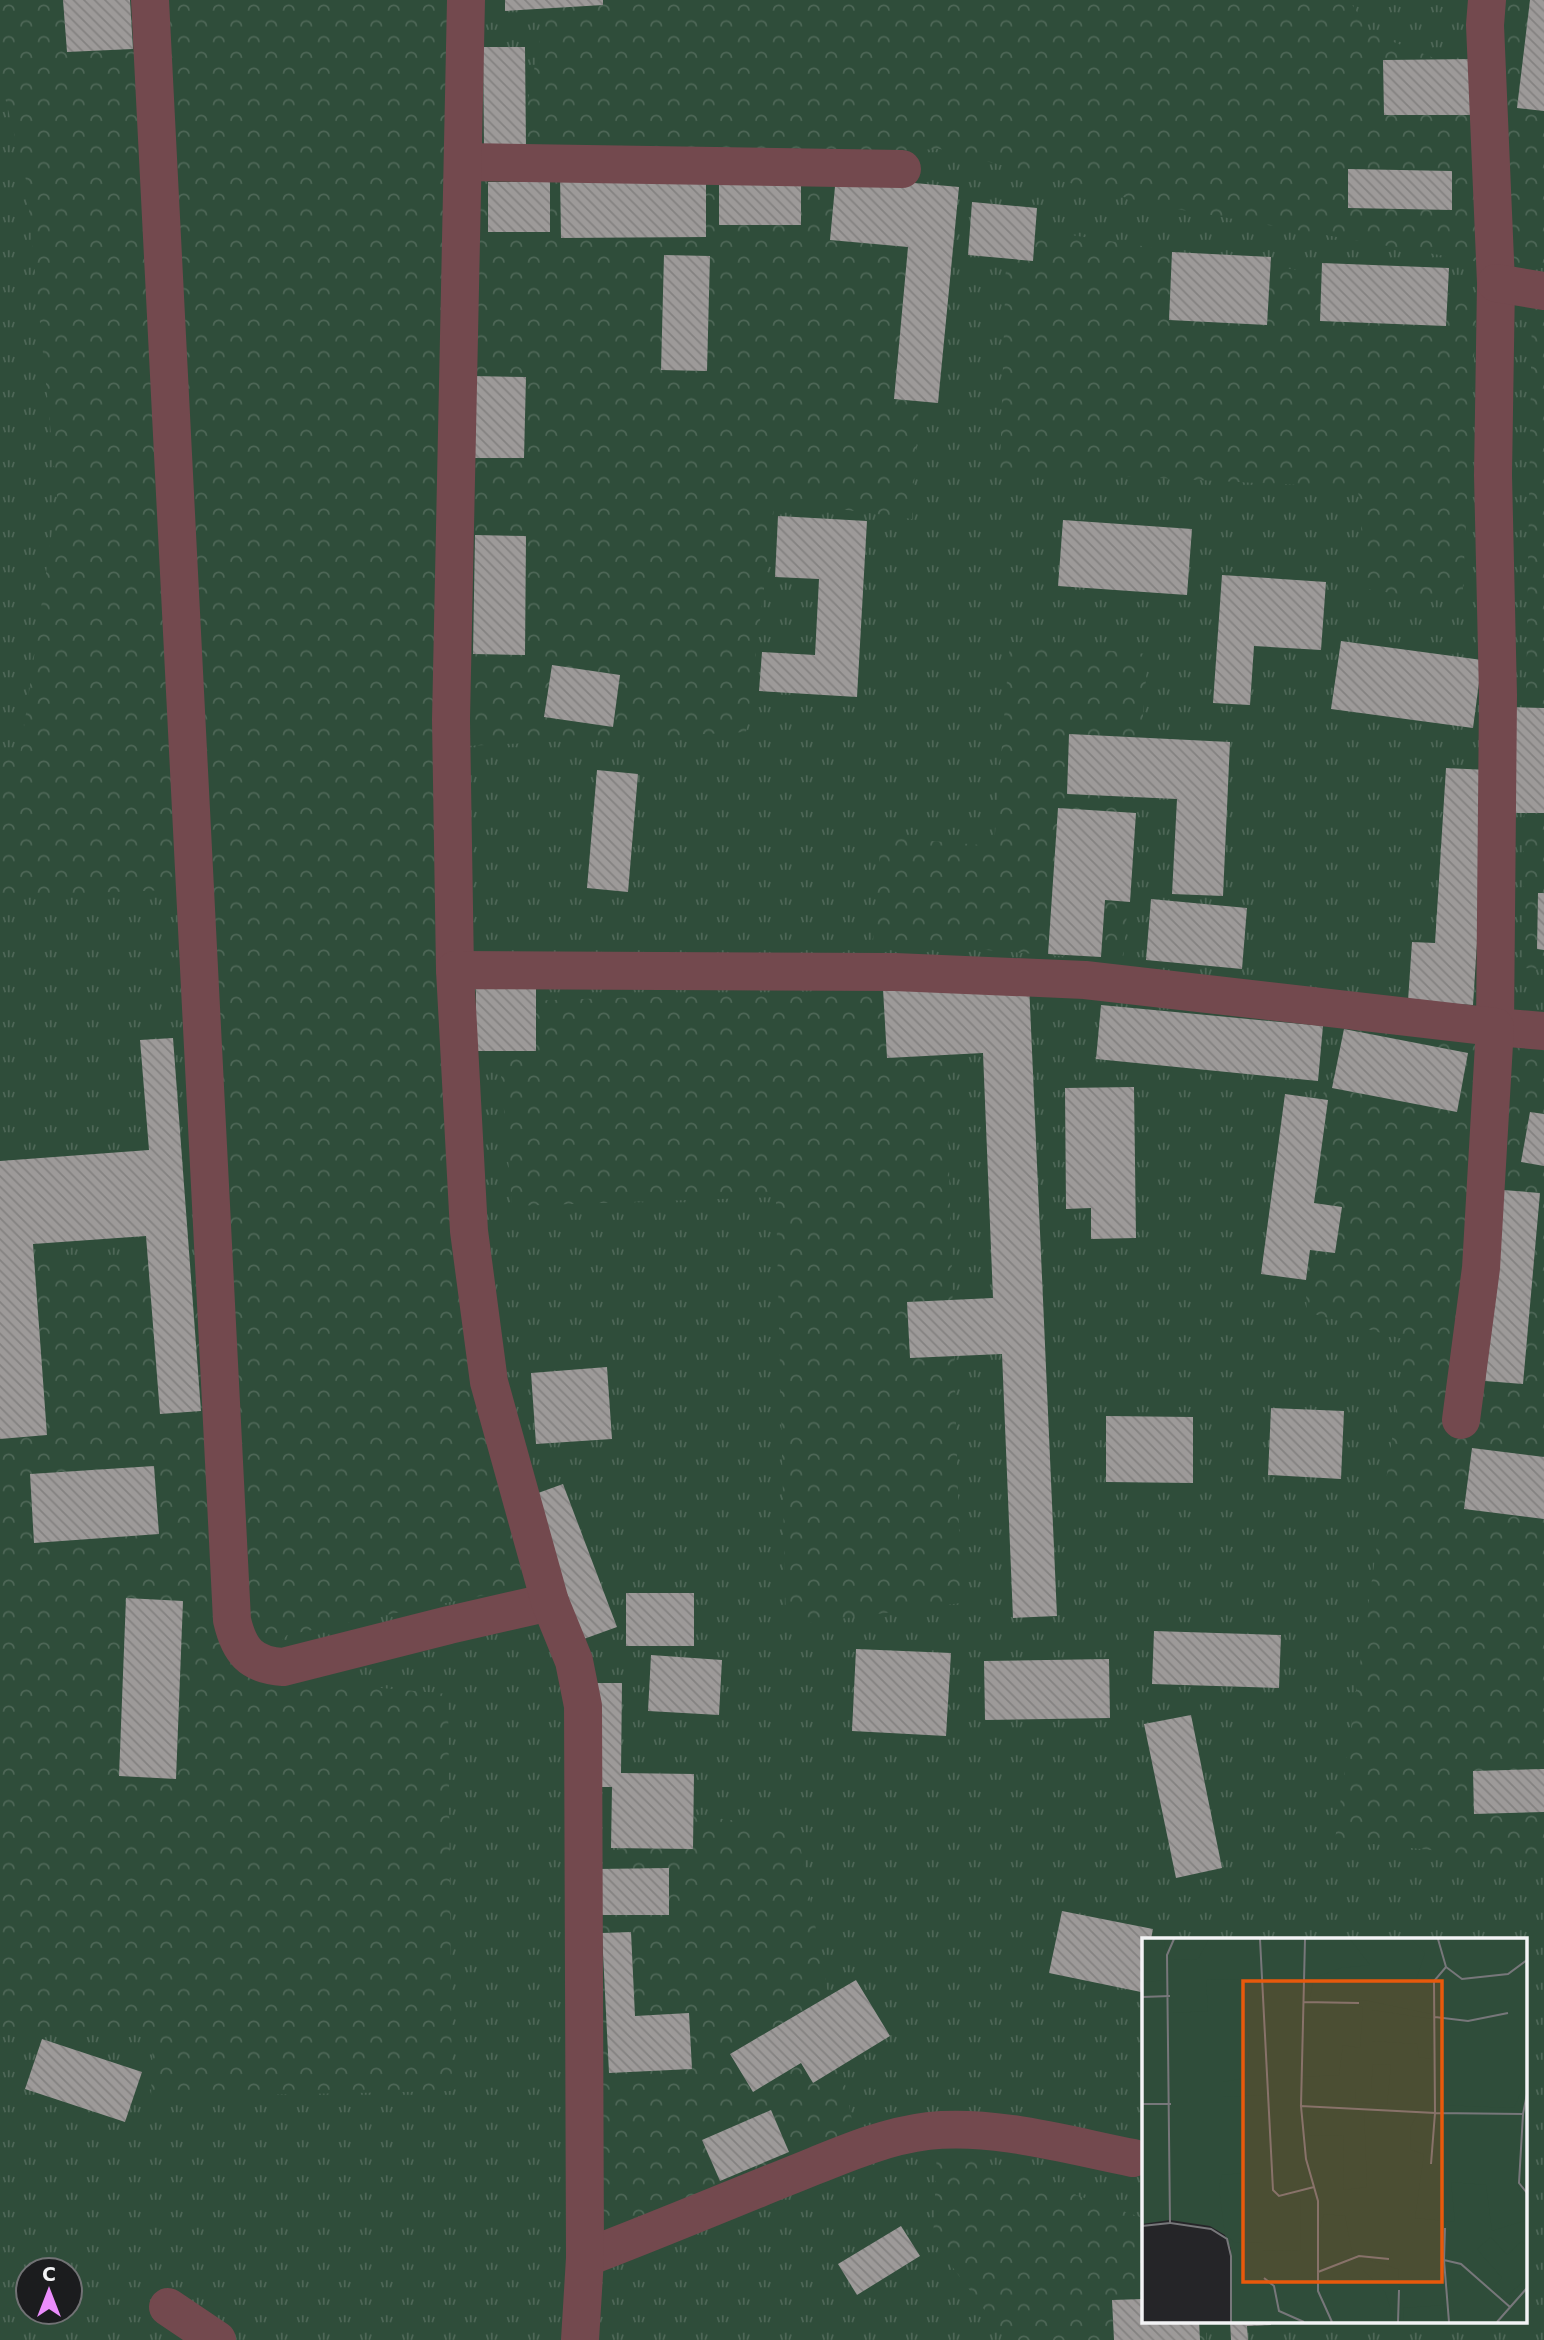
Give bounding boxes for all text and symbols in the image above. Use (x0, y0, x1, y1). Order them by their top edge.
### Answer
inset map (1142, 1938, 1526, 2322)
north arrow (14, 2256, 84, 2326)
text: С (42, 2263, 56, 2285)

